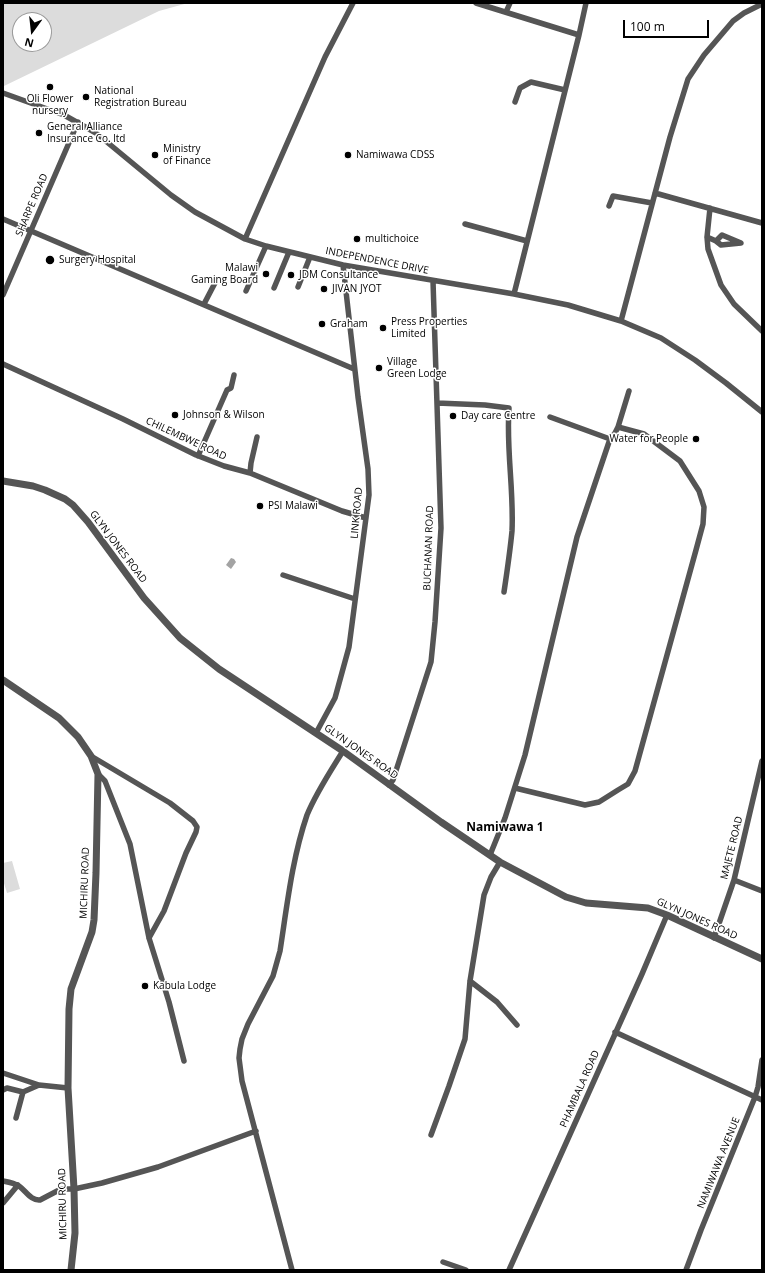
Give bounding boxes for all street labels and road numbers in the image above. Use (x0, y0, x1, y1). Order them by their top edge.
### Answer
street label: SHARPE ROAD (13, 172, 51, 238)
street label: INDEPENDENCE DRIVE (324, 245, 430, 277)
street label: CHILEMBWE ROAD (144, 415, 228, 463)
street label: LINK ROAD (349, 487, 365, 539)
street label: BUCHANAN ROAD (422, 505, 436, 591)
street label: GLYN JONES ROAD (87, 509, 149, 585)
street label: GLYN JONES ROAD (322, 722, 400, 782)
street label: MAJETE ROAD (718, 815, 746, 881)
street label: MICHIRU ROAD (78, 847, 92, 919)
street label: GLYN JONES ROAD (655, 896, 739, 942)
street label: PHAMBALA ROAD (558, 1049, 602, 1129)
street label: NAMIWAWA AVENUE (695, 1116, 743, 1210)
street label: MICHIRU ROAD (56, 1168, 70, 1240)

